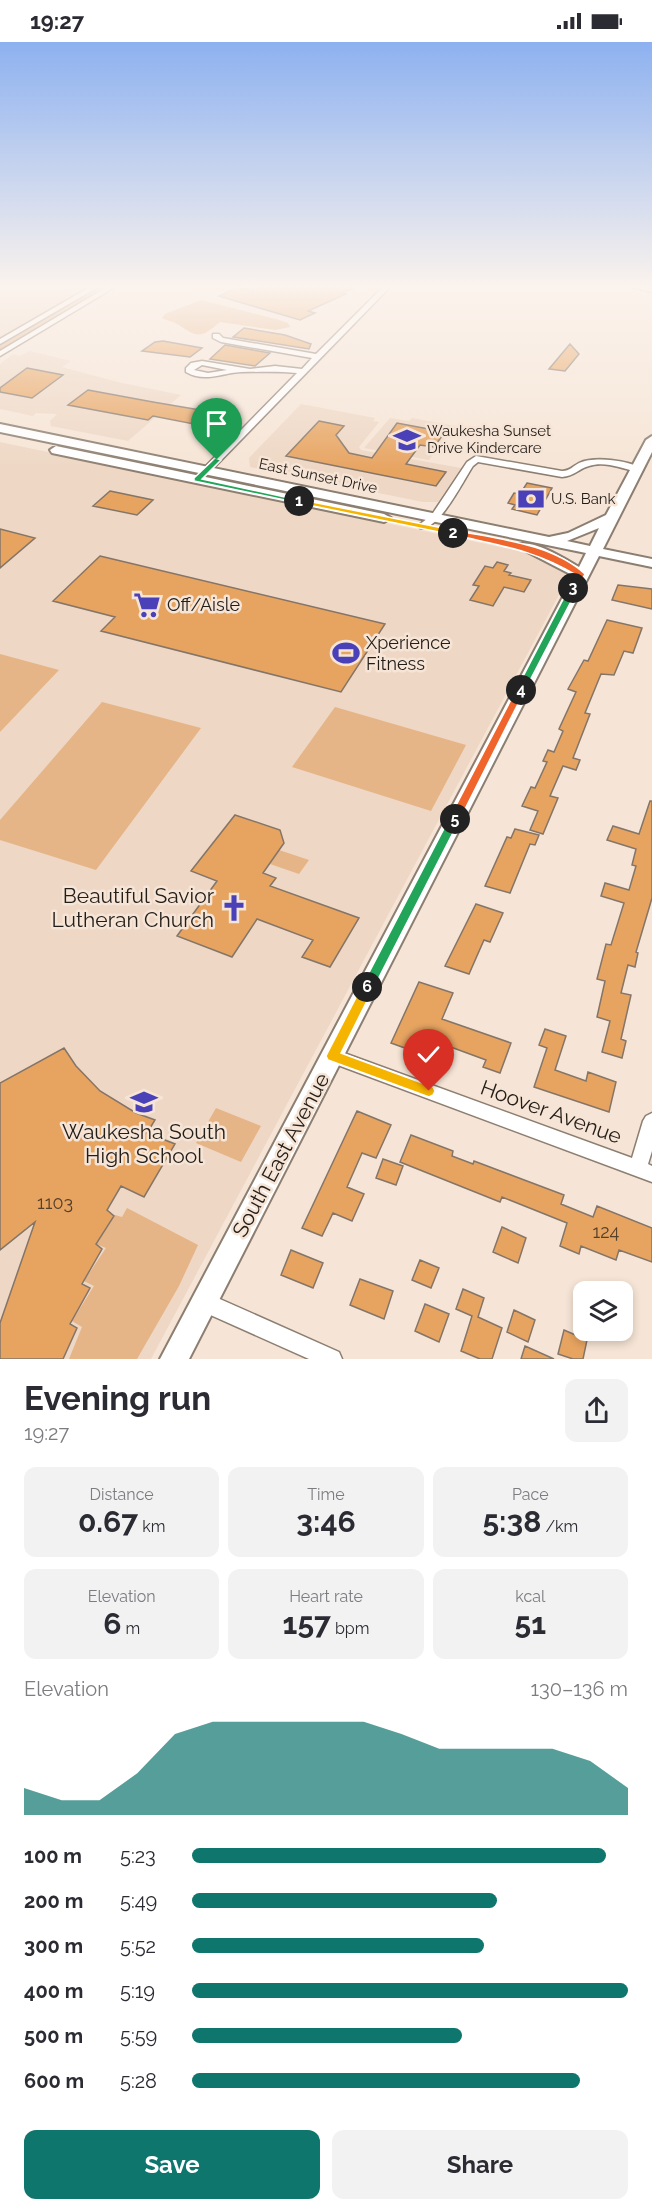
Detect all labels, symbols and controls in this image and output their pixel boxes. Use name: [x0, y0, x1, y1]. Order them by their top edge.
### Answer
text: 19:27: [30, 8, 84, 34]
pin: [191, 398, 242, 460]
icon: arrive: [200, 407, 233, 440]
place label: Waukesha Sunset Drive Kindercare: [427, 422, 551, 457]
school or university icon: Waukesha Sunset Drive Kindercare: [392, 425, 422, 455]
street label: East Sunset Drive: [257, 455, 379, 497]
bank icon: U.S. Bank: [516, 484, 546, 514]
pin: 1: [284, 486, 314, 516]
place label: U.S. Bank: [551, 490, 616, 508]
text: 1: [295, 491, 303, 510]
pin: 2: [438, 518, 468, 548]
text: 2: [448, 523, 458, 542]
pin: 3: [558, 573, 588, 603]
text: 3: [569, 578, 577, 597]
supermarket icon: Off/Aisle: [132, 590, 162, 620]
place label: Off/Aisle: [167, 594, 241, 615]
place label: Xperience Fitness: [366, 632, 451, 674]
sports icon: Xperience Fitness: [331, 638, 361, 668]
pin: 4: [506, 675, 536, 705]
text: 4: [516, 680, 526, 699]
pin: 5: [440, 804, 470, 834]
text: 5: [451, 809, 459, 828]
place label: Beautiful Savior Lutheran Church: [51, 883, 215, 932]
church icon: Beautiful Savior Lutheran Church: [219, 893, 249, 923]
pin: 6: [352, 972, 382, 1002]
text: 6: [362, 977, 372, 996]
pin: [403, 1029, 454, 1091]
icon: check: [412, 1038, 445, 1071]
street label: South East Avenue: [227, 1069, 334, 1241]
street label: Hoover Avenue: [477, 1074, 625, 1149]
school or university icon: Waukesha South High School: [129, 1087, 159, 1117]
place label: Waukesha South High School: [62, 1119, 226, 1168]
house number: 1103: [37, 1192, 73, 1213]
house number: 124: [593, 1221, 620, 1242]
map controls: [573, 1281, 633, 1341]
button: layers: [573, 1281, 633, 1341]
text: Evening run: [24, 1379, 211, 1418]
button: share: [565, 1379, 628, 1442]
text: 19:27: [24, 1421, 69, 1445]
text: Distance: [90, 1485, 154, 1504]
text: Time: [307, 1485, 345, 1504]
text: Pace: [512, 1485, 549, 1504]
text: 0.67: [78, 1504, 138, 1539]
text: 3:46: [296, 1504, 356, 1539]
text: 5:38: [482, 1504, 541, 1539]
text: km: [138, 1517, 165, 1536]
text: /km: [541, 1517, 578, 1536]
text: Elevation: [88, 1587, 156, 1606]
text: Heart rate: [289, 1587, 363, 1606]
text: kcal: [515, 1587, 545, 1606]
text: 6: [103, 1606, 121, 1641]
text: 157: [283, 1606, 331, 1641]
text: 51: [515, 1606, 546, 1641]
text: m: [121, 1619, 140, 1638]
text: bpm: [331, 1619, 369, 1638]
text: Elevation: [24, 1677, 109, 1701]
text: 130–136 m: [530, 1677, 628, 1701]
text: 100 m: [24, 1844, 82, 1868]
text: 5:23: [120, 1844, 156, 1868]
text: 200 m: [24, 1889, 83, 1913]
text: 5:49: [120, 1889, 157, 1913]
text: 300 m: [24, 1934, 83, 1958]
text: 5:52: [120, 1934, 156, 1958]
text: 400 m: [24, 1979, 83, 2003]
text: 5:19: [120, 1979, 155, 2003]
text: 500 m: [24, 2024, 83, 2048]
text: 5:59: [120, 2024, 157, 2048]
text: 600 m: [24, 2069, 84, 2093]
text: 5:28: [120, 2069, 157, 2093]
button: Save: [24, 2130, 320, 2199]
button: Share: [332, 2130, 628, 2199]

